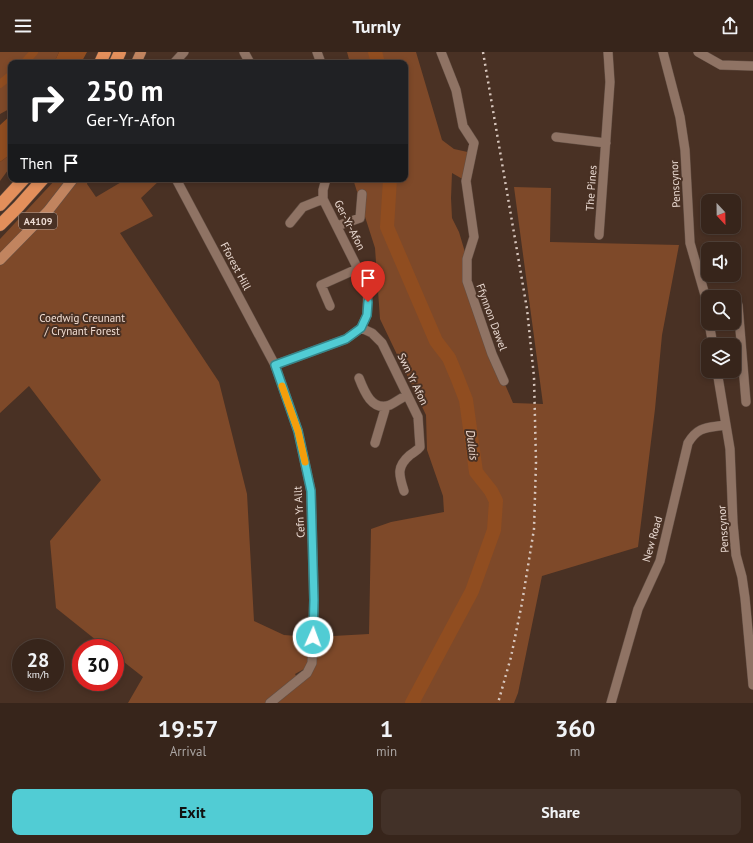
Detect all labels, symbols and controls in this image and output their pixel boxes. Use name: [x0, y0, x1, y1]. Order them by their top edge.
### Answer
icon: menu: [12, 15, 34, 37]
text: Turnly: [352, 15, 401, 38]
icon: share: [719, 15, 741, 37]
text: 250 m: [86, 72, 163, 109]
icon: right: [20, 76, 72, 128]
text: Ger-Yr-Afon: [86, 108, 175, 131]
icon: arrive: [60, 152, 82, 174]
text: Then: [20, 154, 52, 173]
street label: Penscynor: [667, 160, 683, 208]
street label: The Pines: [582, 164, 600, 211]
north arrow: [701, 194, 741, 234]
map controls: [701, 194, 741, 378]
street label: Ger-Yr-Afon: [331, 197, 369, 253]
road number: A4109: [19, 213, 57, 229]
street label: Fforest Hill: [218, 240, 255, 293]
button: sound: [701, 242, 741, 282]
pin: [351, 261, 385, 302]
icon: arrive: [357, 267, 379, 289]
street label: Ffynnon Dawel: [473, 281, 511, 353]
button: search: [701, 290, 741, 330]
park label: Coedwig Creunant / Crynant Forest: [39, 311, 125, 338]
button: layers: [701, 338, 741, 378]
street label: Swn Yr Afon: [394, 351, 432, 407]
water label: Dulais: [463, 429, 482, 461]
street label: Cefn Yr Allt: [290, 485, 308, 538]
street label: Penscynor: [714, 505, 732, 553]
street label: New Road: [639, 514, 665, 563]
position arrow: [292, 616, 334, 658]
speed limit sign: 30: [72, 639, 124, 691]
text: 28: [27, 647, 49, 673]
text: km/h: [27, 668, 49, 681]
text: 19:57: [158, 713, 218, 744]
text: 1: [380, 713, 393, 744]
text: 360: [555, 713, 595, 744]
text: Arrival: [170, 743, 206, 760]
text: min: [376, 743, 397, 760]
text: m: [570, 743, 580, 760]
button: Exit: [12, 789, 373, 835]
button: Share: [381, 789, 741, 835]

